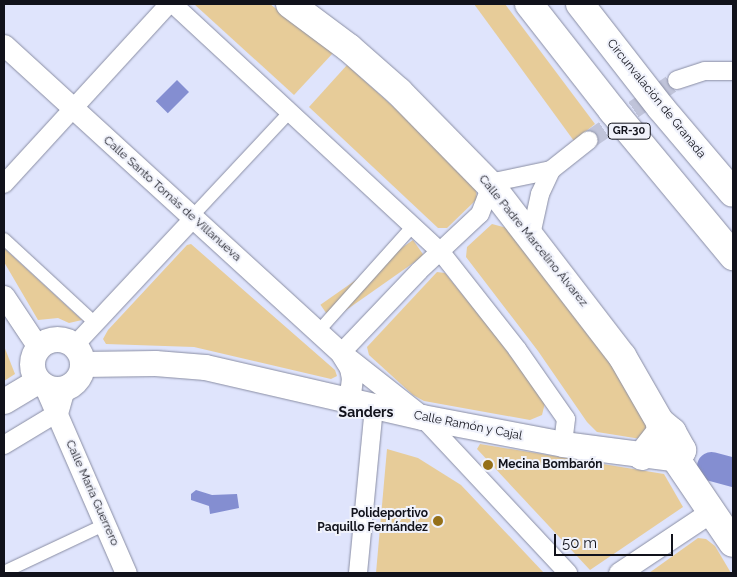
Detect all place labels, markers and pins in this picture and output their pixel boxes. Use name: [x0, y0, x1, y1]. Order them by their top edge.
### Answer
place label: Mecina Bombarón: [498, 458, 602, 472]
marker: Mecina Bombarón: [482, 459, 494, 471]
place label: Polideportivo Paquillo Fernández: [317, 507, 428, 535]
marker: Polideportivo Paquillo Fernández: [432, 515, 444, 527]

